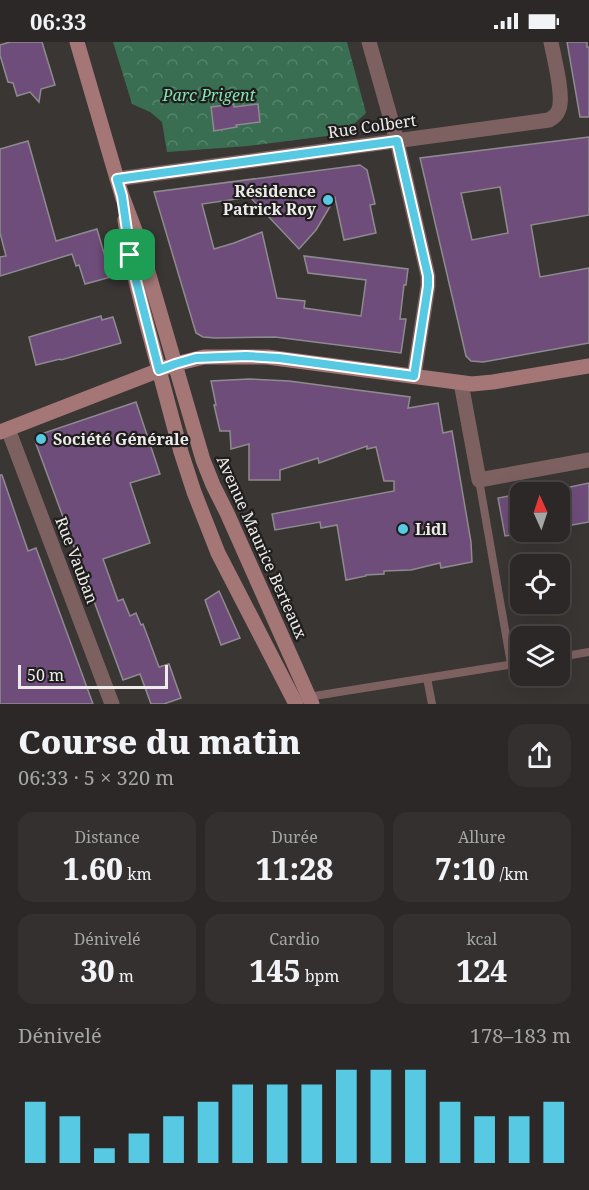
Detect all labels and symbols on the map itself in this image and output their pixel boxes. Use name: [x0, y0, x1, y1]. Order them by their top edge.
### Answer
park label: Parc Prigent: [162, 84, 256, 106]
street label: Rue Colbert: [326, 109, 418, 143]
place label: Résidence Patrick Roy: [223, 180, 317, 220]
marker: Résidence Patrick Roy: [321, 193, 335, 207]
pin: [104, 229, 155, 280]
place label: Société Générale: [53, 428, 189, 450]
marker: Société Générale: [34, 432, 48, 446]
street label: Avenue Maurice Berteaux: [212, 452, 313, 643]
north arrow: [510, 482, 570, 542]
street label: Rue Vauban: [50, 513, 104, 607]
place label: Lidl: [415, 518, 447, 540]
marker: Lidl: [396, 522, 410, 536]
scale bar: [18, 662, 168, 690]

